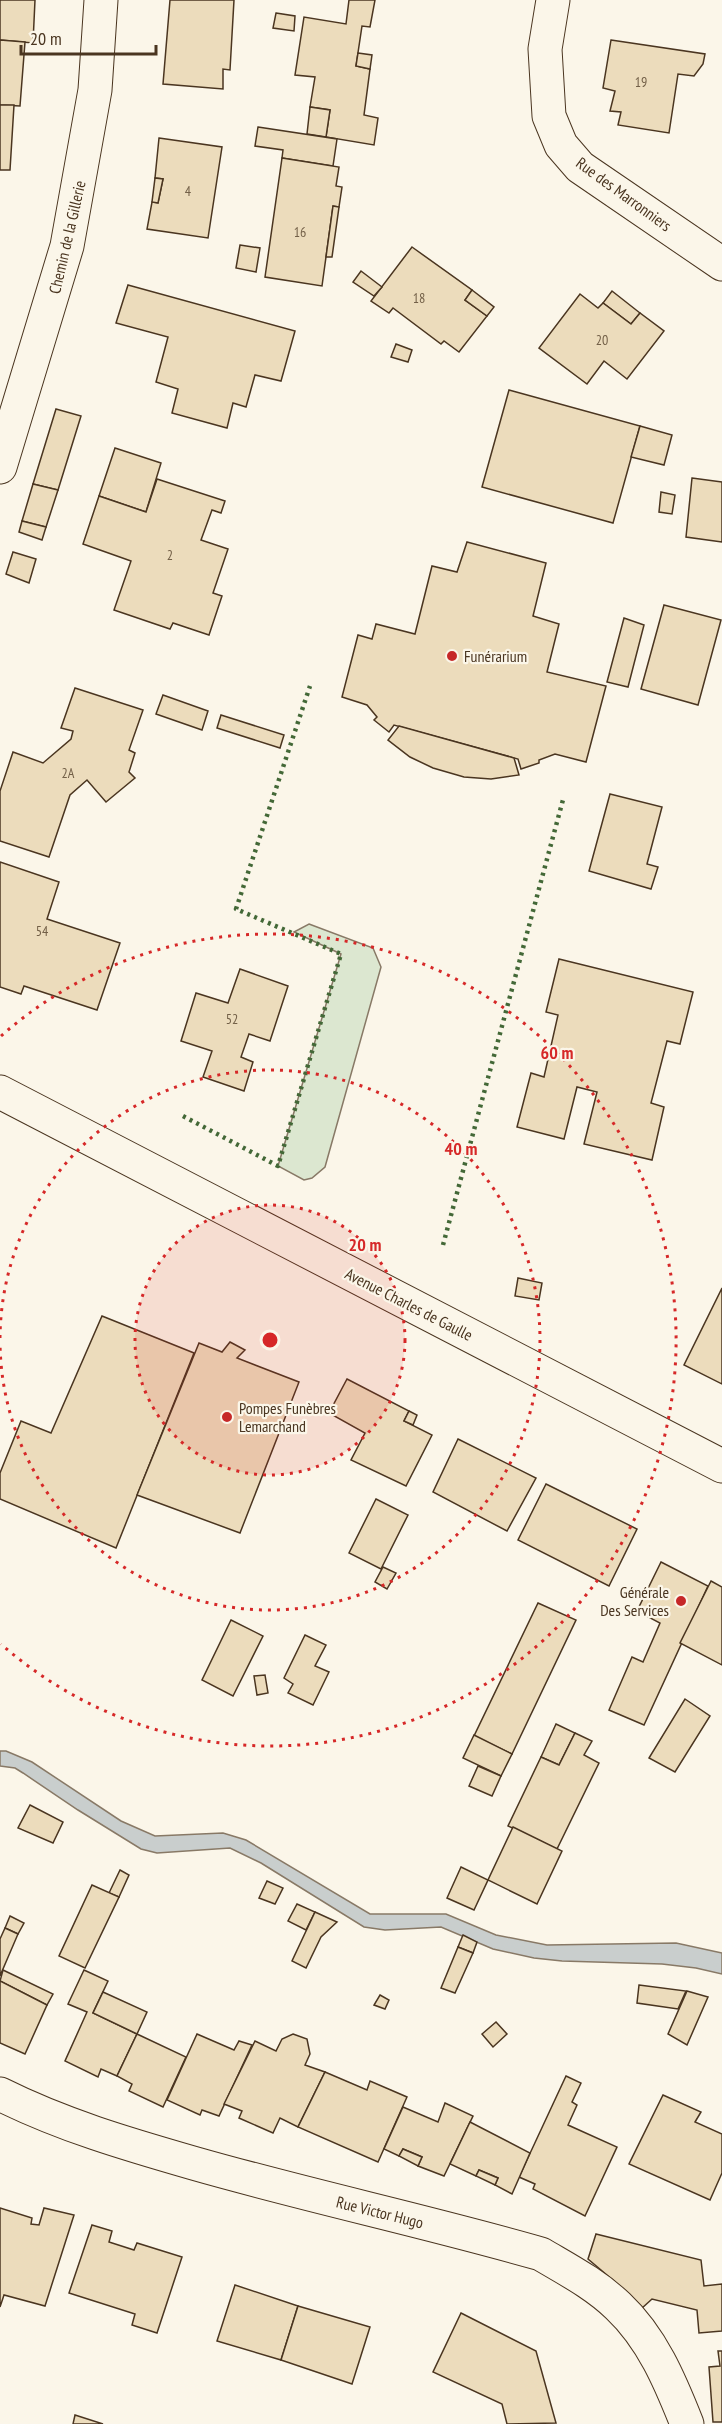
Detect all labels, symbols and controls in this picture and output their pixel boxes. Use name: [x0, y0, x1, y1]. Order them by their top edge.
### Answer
scale bar: [21, 18, 156, 56]
text: 20 m: [30, 27, 62, 50]
house number: 19: [635, 73, 647, 91]
street label: Rue des Marronniers: [572, 153, 676, 235]
street label: Chemin de la Gillerie: [44, 178, 90, 296]
house number: 4: [185, 182, 192, 200]
house number: 16: [294, 223, 306, 241]
house number: 18: [413, 289, 425, 307]
house number: 20: [596, 331, 608, 349]
house number: 2: [167, 546, 173, 564]
place label: Funérarium: [464, 646, 527, 666]
marker: Funérarium: [445, 649, 459, 663]
house number: 2A: [62, 764, 75, 782]
house number: 54: [36, 922, 49, 940]
house number: 52: [226, 1010, 238, 1028]
text: 60 m: [541, 1041, 573, 1064]
text: 40 m: [445, 1137, 477, 1160]
text: 20 m: [349, 1233, 381, 1256]
street label: Avenue Charles de Gaulle: [342, 1263, 476, 1345]
centre of rings: [260, 1330, 280, 1350]
place label: Pompes Funèbres Lemarchand: [239, 1398, 336, 1436]
marker: Pompes Funèbres Lemarchand: [220, 1410, 234, 1424]
place label: Générale Des Services: [600, 1582, 669, 1620]
marker: Générale Des Services: [674, 1594, 688, 1608]
street label: Rue Victor Hugo: [334, 2192, 426, 2233]

